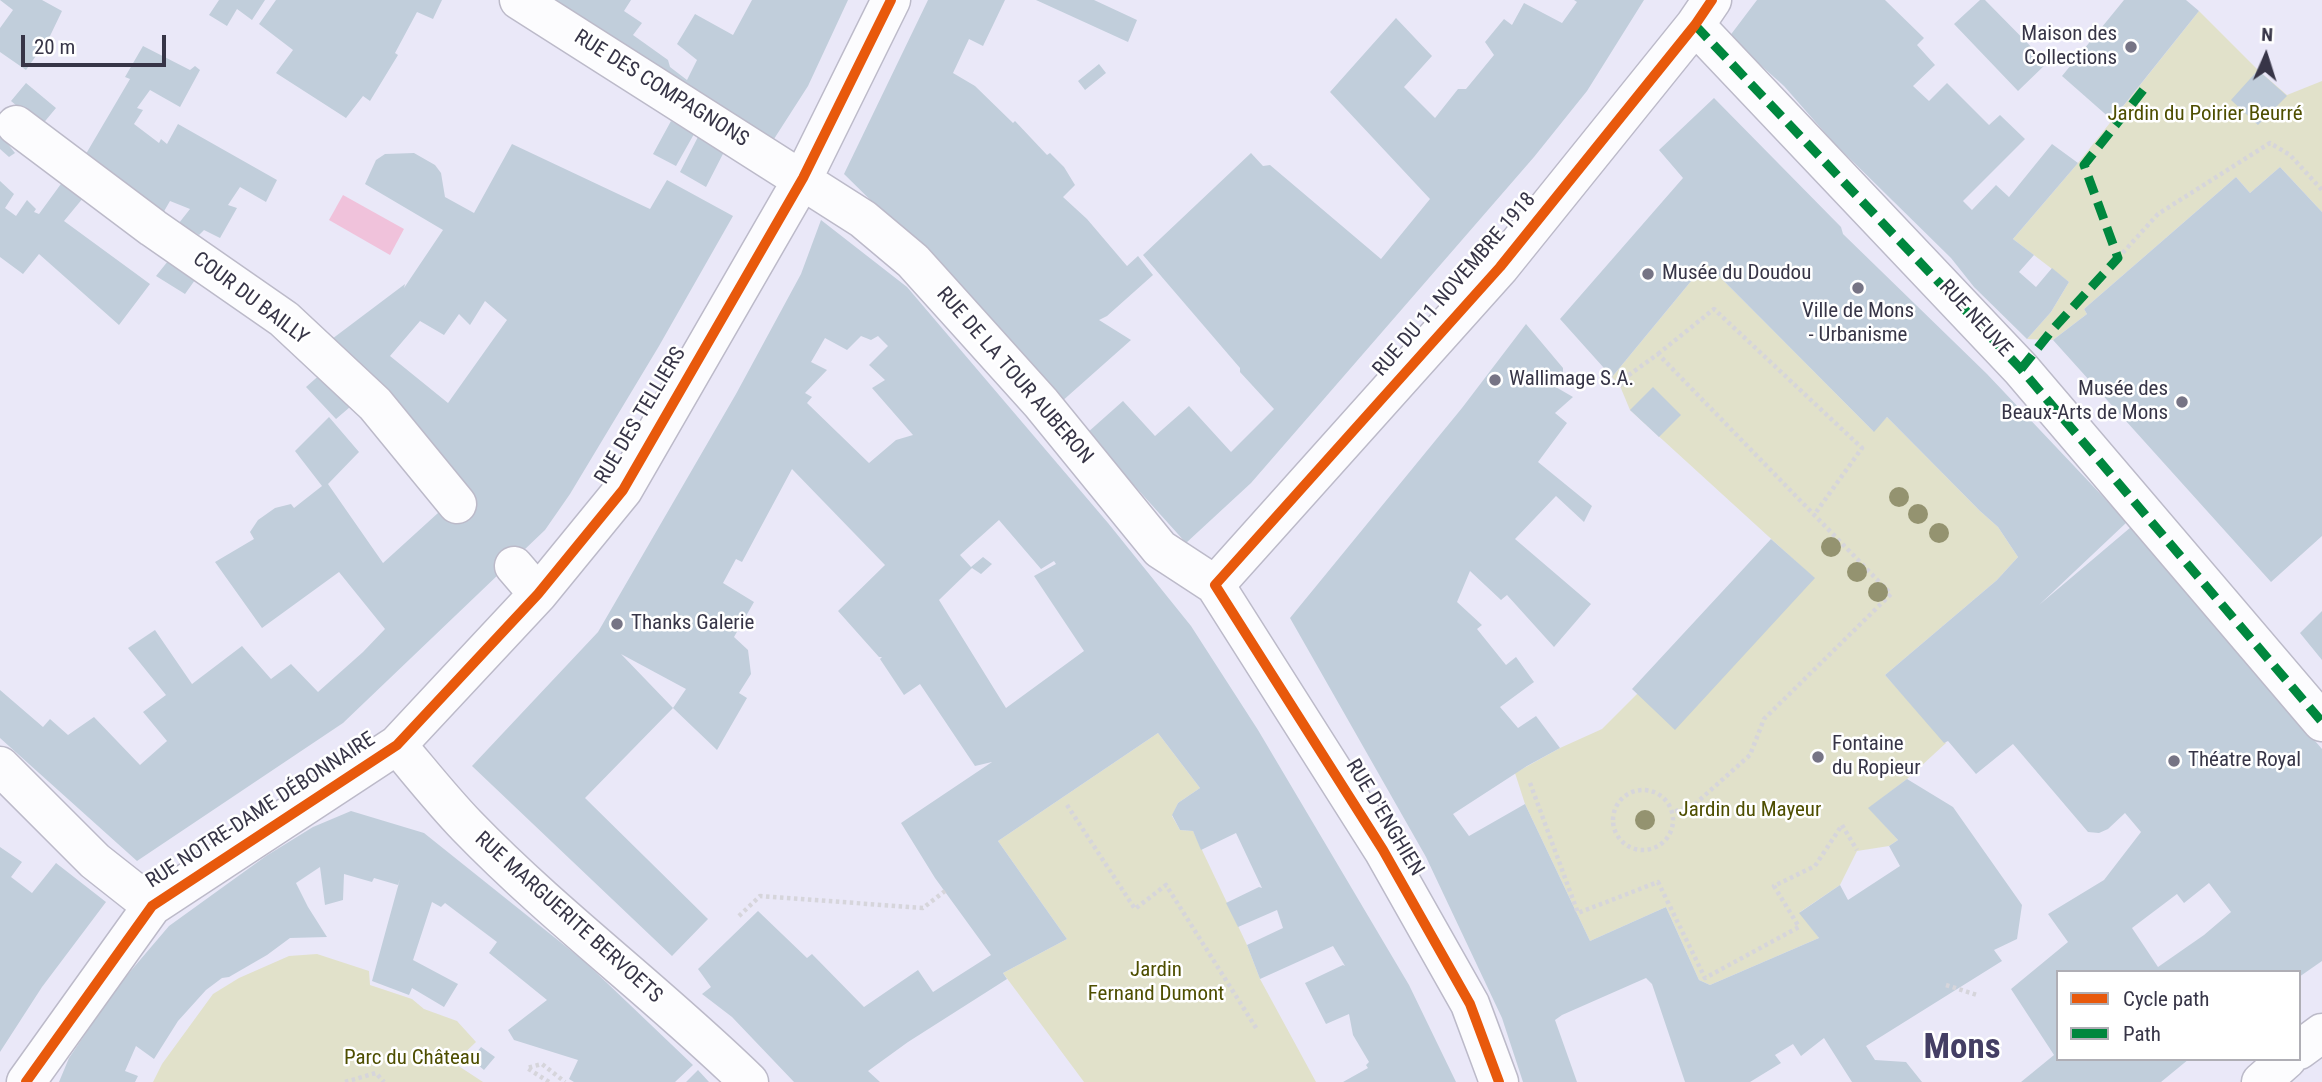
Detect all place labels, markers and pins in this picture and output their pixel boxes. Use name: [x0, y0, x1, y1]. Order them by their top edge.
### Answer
place label: Maison des Collections: [2021, 22, 2117, 72]
marker: Maison des Collections: [2123, 39, 2139, 55]
place label: Musée du Doudou: [1662, 261, 1811, 287]
marker: Musée du Doudou: [1640, 266, 1656, 282]
marker: Ville de Mons - Urbanisme: [1850, 280, 1866, 296]
place label: Ville de Mons - Urbanisme: [1802, 299, 1914, 349]
place label: Wallimage S.A.: [1509, 367, 1634, 393]
marker: Wallimage S.A.: [1487, 372, 1503, 388]
place label: Musée des Beaux-Arts de Mons: [2001, 377, 2168, 427]
marker: Musée des Beaux-Arts de Mons: [2174, 394, 2190, 410]
place label: Thanks Galerie: [631, 611, 754, 637]
marker: Thanks Galerie: [609, 616, 625, 632]
place label: Fontaine du Ropieur: [1832, 732, 1921, 782]
place label: Théatre Royal: [2188, 748, 2301, 774]
marker: Fontaine du Ropieur: [1810, 749, 1826, 765]
marker: Théatre Royal: [2166, 753, 2182, 769]

